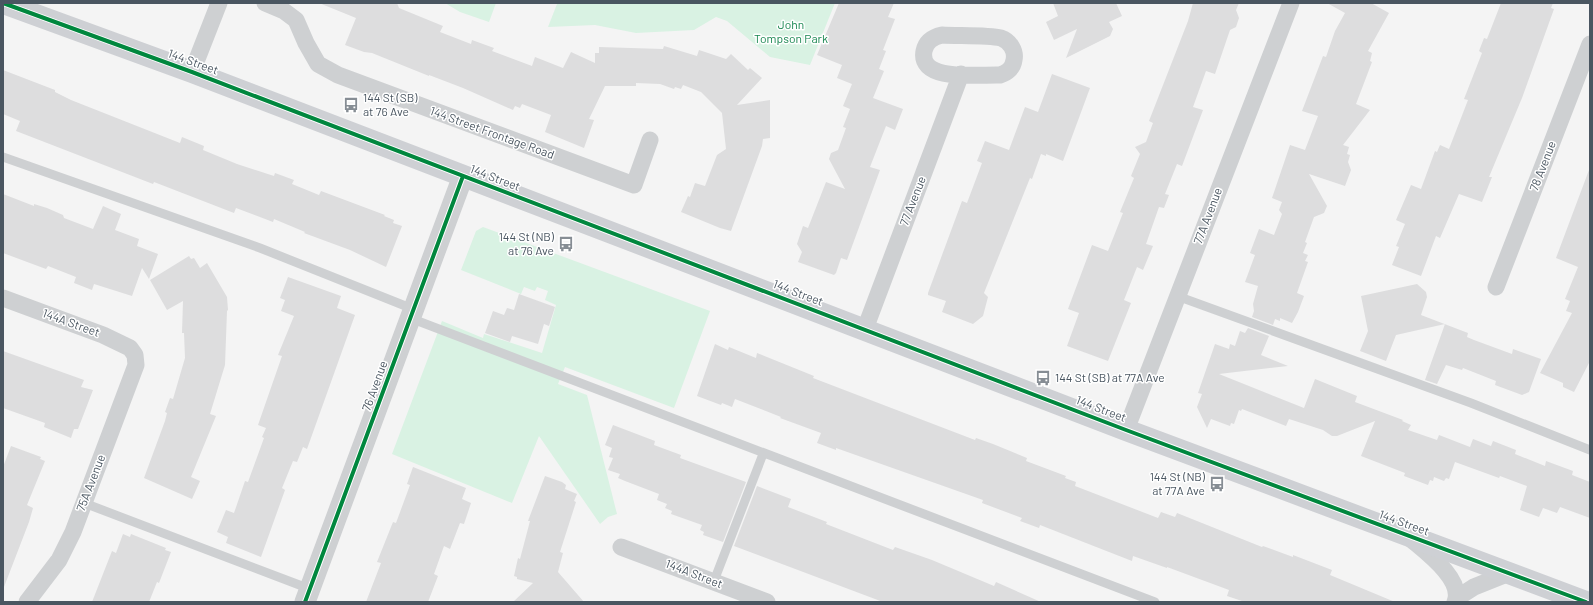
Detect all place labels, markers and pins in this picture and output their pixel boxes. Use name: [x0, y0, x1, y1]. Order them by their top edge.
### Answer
place label: 144 St (SB) at 76 Ave: [363, 90, 418, 118]
bus stop icon: 144 St (SB) at 76 Ave: [342, 96, 360, 114]
place label: 144 St (NB) at 76 Ave: [499, 229, 555, 257]
bus stop icon: 144 St (NB) at 76 Ave: [557, 235, 575, 253]
bus stop icon: 144 St (SB) at 77A Ave: [1034, 369, 1052, 387]
place label: 144 St (SB) at 77A Ave: [1055, 370, 1165, 384]
place label: 144 St (NB) at 77A Ave: [1150, 469, 1206, 497]
bus stop icon: 144 St (NB) at 77A Ave: [1208, 475, 1226, 493]

